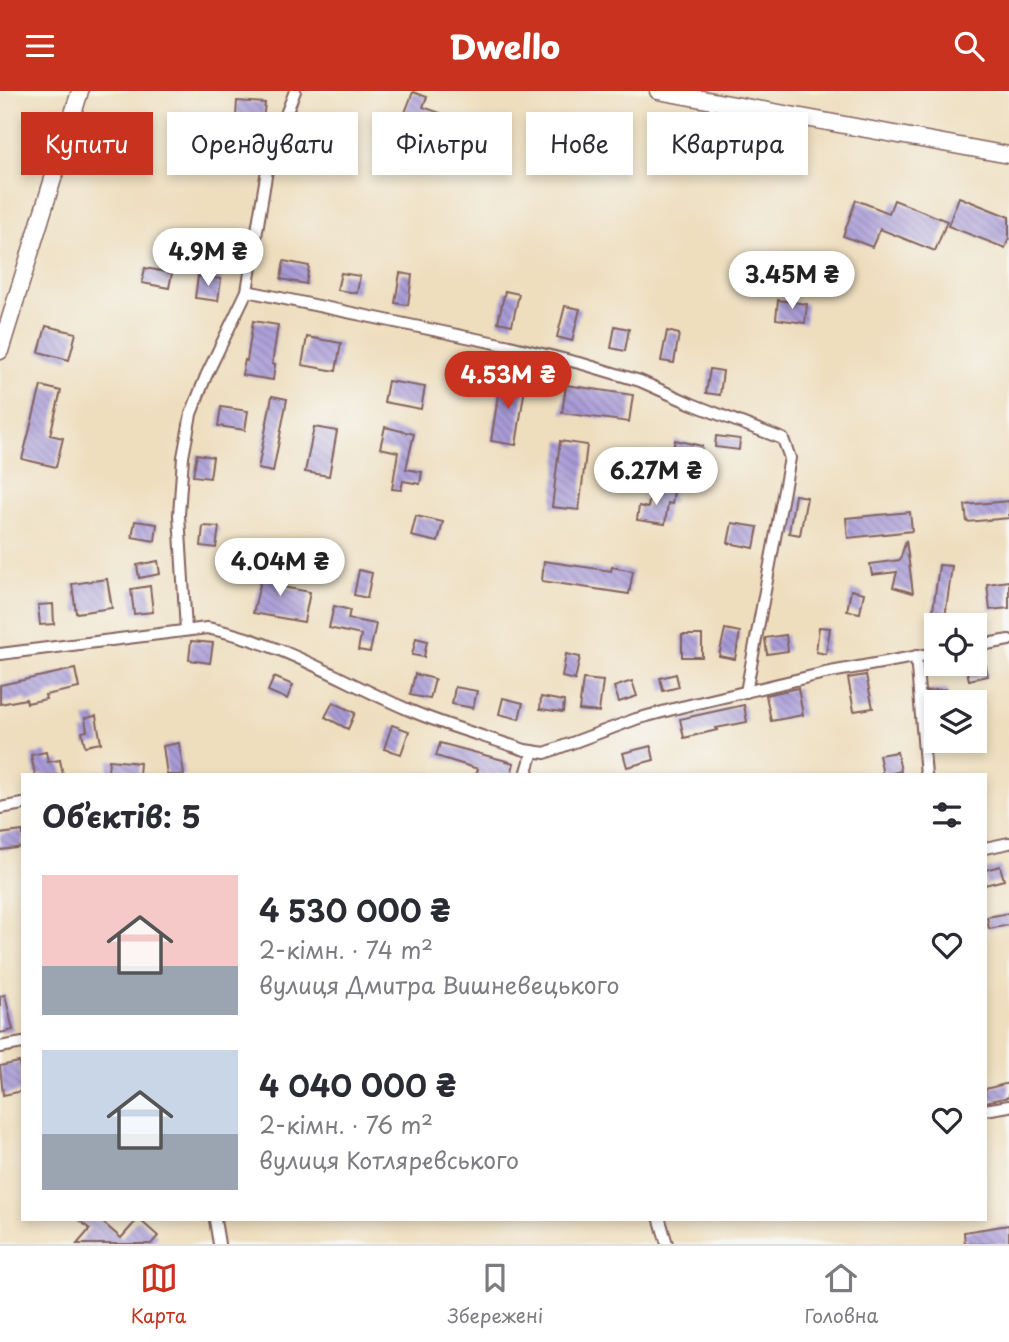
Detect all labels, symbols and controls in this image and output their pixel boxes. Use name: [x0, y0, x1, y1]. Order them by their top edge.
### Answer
text: Dwello: [449, 22, 560, 70]
icon: menu: [21, 27, 59, 65]
icon: search: [950, 27, 988, 65]
chip: Купити: [21, 112, 153, 175]
chip: Орендувати: [167, 112, 358, 175]
chip: Фільтри: [372, 112, 512, 175]
chip: Нове: [526, 112, 633, 175]
chip: Квартира: [647, 112, 808, 175]
pin: 4.9M ₴: [151, 229, 265, 288]
text: 4.9M ₴: [169, 233, 247, 268]
pin: 3.45M ₴: [727, 251, 857, 311]
text: 3.45M ₴: [745, 256, 839, 291]
pin: 4.53M ₴: [443, 351, 573, 411]
text: 4.53M ₴: [461, 356, 555, 391]
pin: 6.27M ₴: [591, 447, 721, 507]
text: 6.27M ₴: [610, 452, 702, 487]
pin: 4.04M ₴: [215, 539, 345, 598]
text: 4.04M ₴: [231, 543, 329, 578]
map controls: [924, 613, 987, 753]
button: locate: [924, 613, 987, 676]
button: layers: [924, 690, 987, 753]
text: Об’єктів: 5: [42, 793, 201, 838]
icon: filters: [928, 796, 966, 834]
text: 4 530 000 ₴: [259, 887, 451, 932]
icon: home: [98, 903, 182, 987]
icon: heart: [928, 926, 966, 964]
text: 2-кімн. · 74 m²: [259, 932, 433, 967]
text: вулиця Дмитра Вишневецького: [259, 967, 620, 1002]
text: 4 040 000 ₴: [259, 1062, 456, 1107]
icon: home: [98, 1078, 182, 1162]
icon: heart: [928, 1101, 966, 1139]
text: 2-кімн. · 76 m²: [259, 1107, 433, 1142]
text: вулиця Котляревського: [259, 1142, 519, 1177]
tab: Карта: [131, 1259, 186, 1329]
tab: Збережені: [448, 1259, 543, 1329]
tab: Головна: [805, 1259, 878, 1329]

